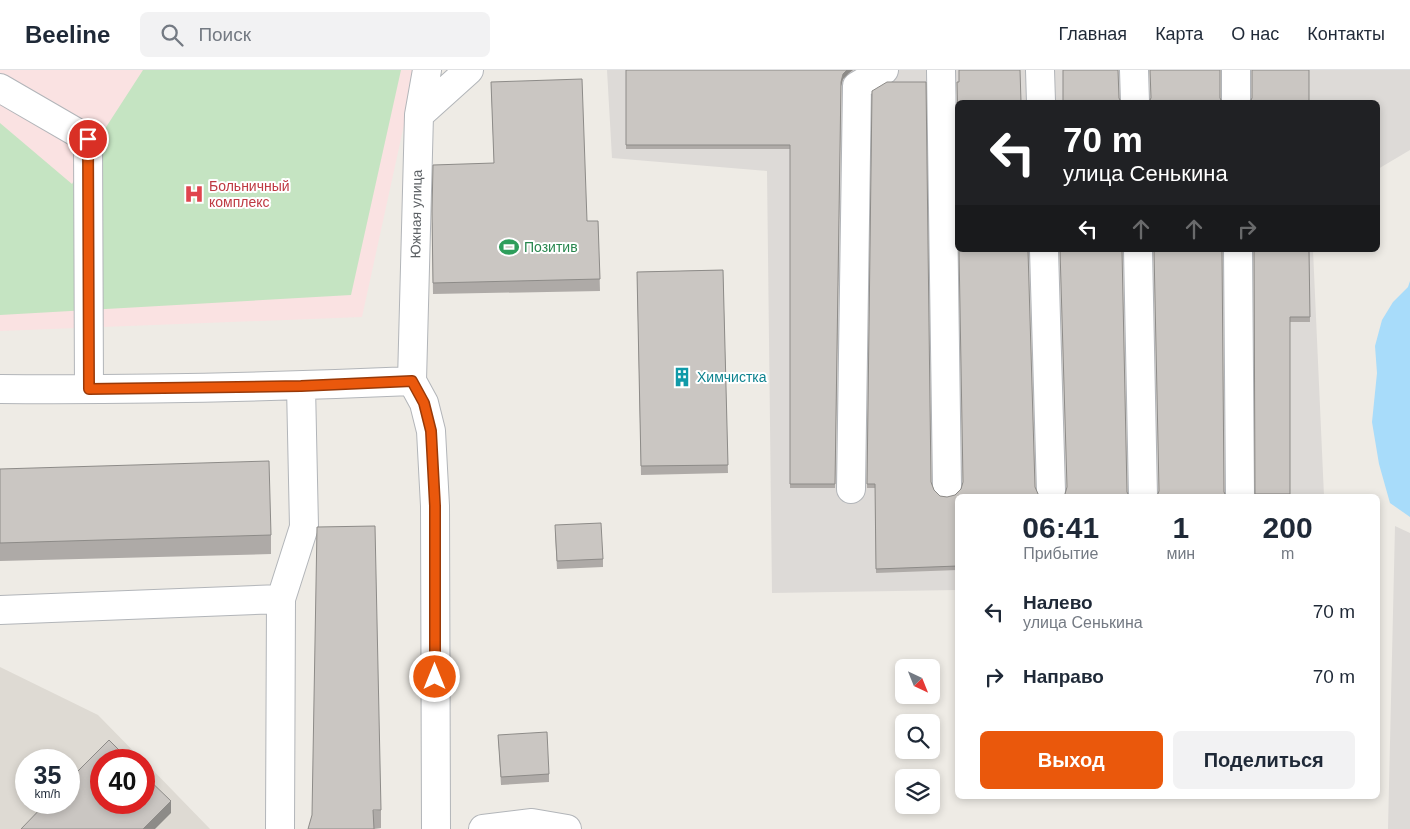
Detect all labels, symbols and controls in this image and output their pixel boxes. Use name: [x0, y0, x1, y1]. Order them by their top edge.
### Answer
search box: [140, 12, 490, 57]
text: Beeline: [25, 21, 110, 48]
icon: search: [158, 21, 186, 49]
text: Поиск: [198, 24, 251, 45]
text: Главная: [1059, 24, 1127, 44]
text: Карта: [1155, 24, 1203, 44]
text: О нас: [1231, 24, 1279, 44]
text: Контакты: [1307, 24, 1385, 44]
pin: [67, 118, 109, 160]
icon: left: [980, 120, 1045, 185]
text: 70 m: [1063, 120, 1143, 159]
icon: arrive: [74, 125, 102, 153]
text: улица Сенькина: [1063, 161, 1228, 186]
street label: Южная улица: [407, 169, 425, 259]
place label: Больничный комплекс: [209, 178, 290, 210]
hospital icon: Больничный комплекс: [183, 183, 205, 205]
icon: left: [1074, 215, 1102, 243]
icon: ahead: [1127, 215, 1155, 243]
icon: ahead: [1180, 215, 1208, 243]
icon: right: [1233, 215, 1261, 243]
sports icon: Позитив: [498, 236, 520, 258]
place label: Позитив: [524, 239, 578, 255]
building icon: Химчистка: [671, 366, 693, 388]
place label: Химчистка: [697, 369, 767, 385]
text: 06:41: [1022, 511, 1099, 544]
text: 1: [1172, 511, 1189, 544]
text: 200: [1263, 511, 1313, 544]
text: Прибытие: [1023, 545, 1098, 562]
text: мин: [1166, 545, 1195, 562]
text: m: [1281, 545, 1294, 562]
text: Налево: [1023, 592, 1093, 613]
icon: left: [980, 598, 1008, 626]
text: 70 m: [1313, 601, 1355, 622]
text: улица Сенькина: [1023, 614, 1143, 631]
position arrow: [408, 650, 460, 702]
north arrow: [895, 659, 940, 704]
map controls: [895, 659, 940, 814]
icon: right: [980, 663, 1008, 691]
text: Направо: [1023, 666, 1104, 687]
text: 70 m: [1313, 666, 1355, 687]
button: search: [895, 714, 940, 759]
button: Выход: [980, 731, 1163, 789]
button: Поделиться: [1173, 731, 1355, 789]
speed limit sign: 40: [90, 749, 155, 814]
text: 35: [34, 761, 61, 789]
button: layers: [895, 769, 940, 814]
text: km/h: [34, 787, 61, 801]

